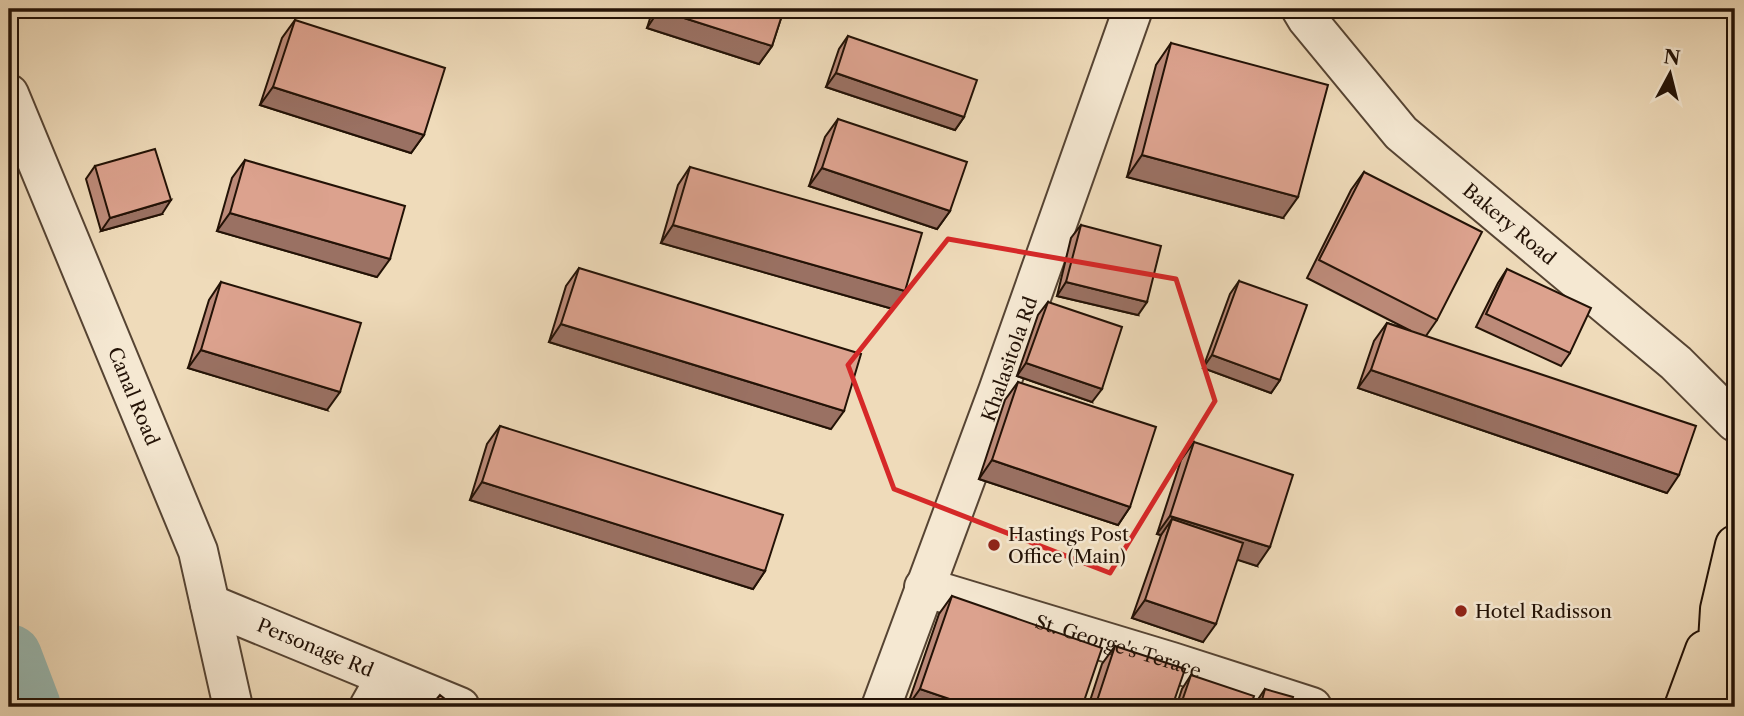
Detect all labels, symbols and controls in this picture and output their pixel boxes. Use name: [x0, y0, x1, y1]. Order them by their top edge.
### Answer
north arrow: [1636, 38, 1706, 108]
text: N: [1662, 45, 1682, 70]
street label: Bakery Road: [1458, 178, 1561, 270]
street label: Khalasitola Rd: [976, 293, 1042, 424]
street label: Canal Road: [103, 344, 165, 449]
place label: Hastings Post Office (Main): [1008, 523, 1129, 568]
marker: Hastings Post Office (Main): [986, 537, 1002, 553]
place label: Hotel Radisson: [1475, 600, 1612, 623]
marker: Hotel Radisson: [1453, 603, 1469, 619]
street label: St. George's Terace: [1032, 610, 1204, 682]
street label: Personage Rd: [254, 613, 377, 682]

